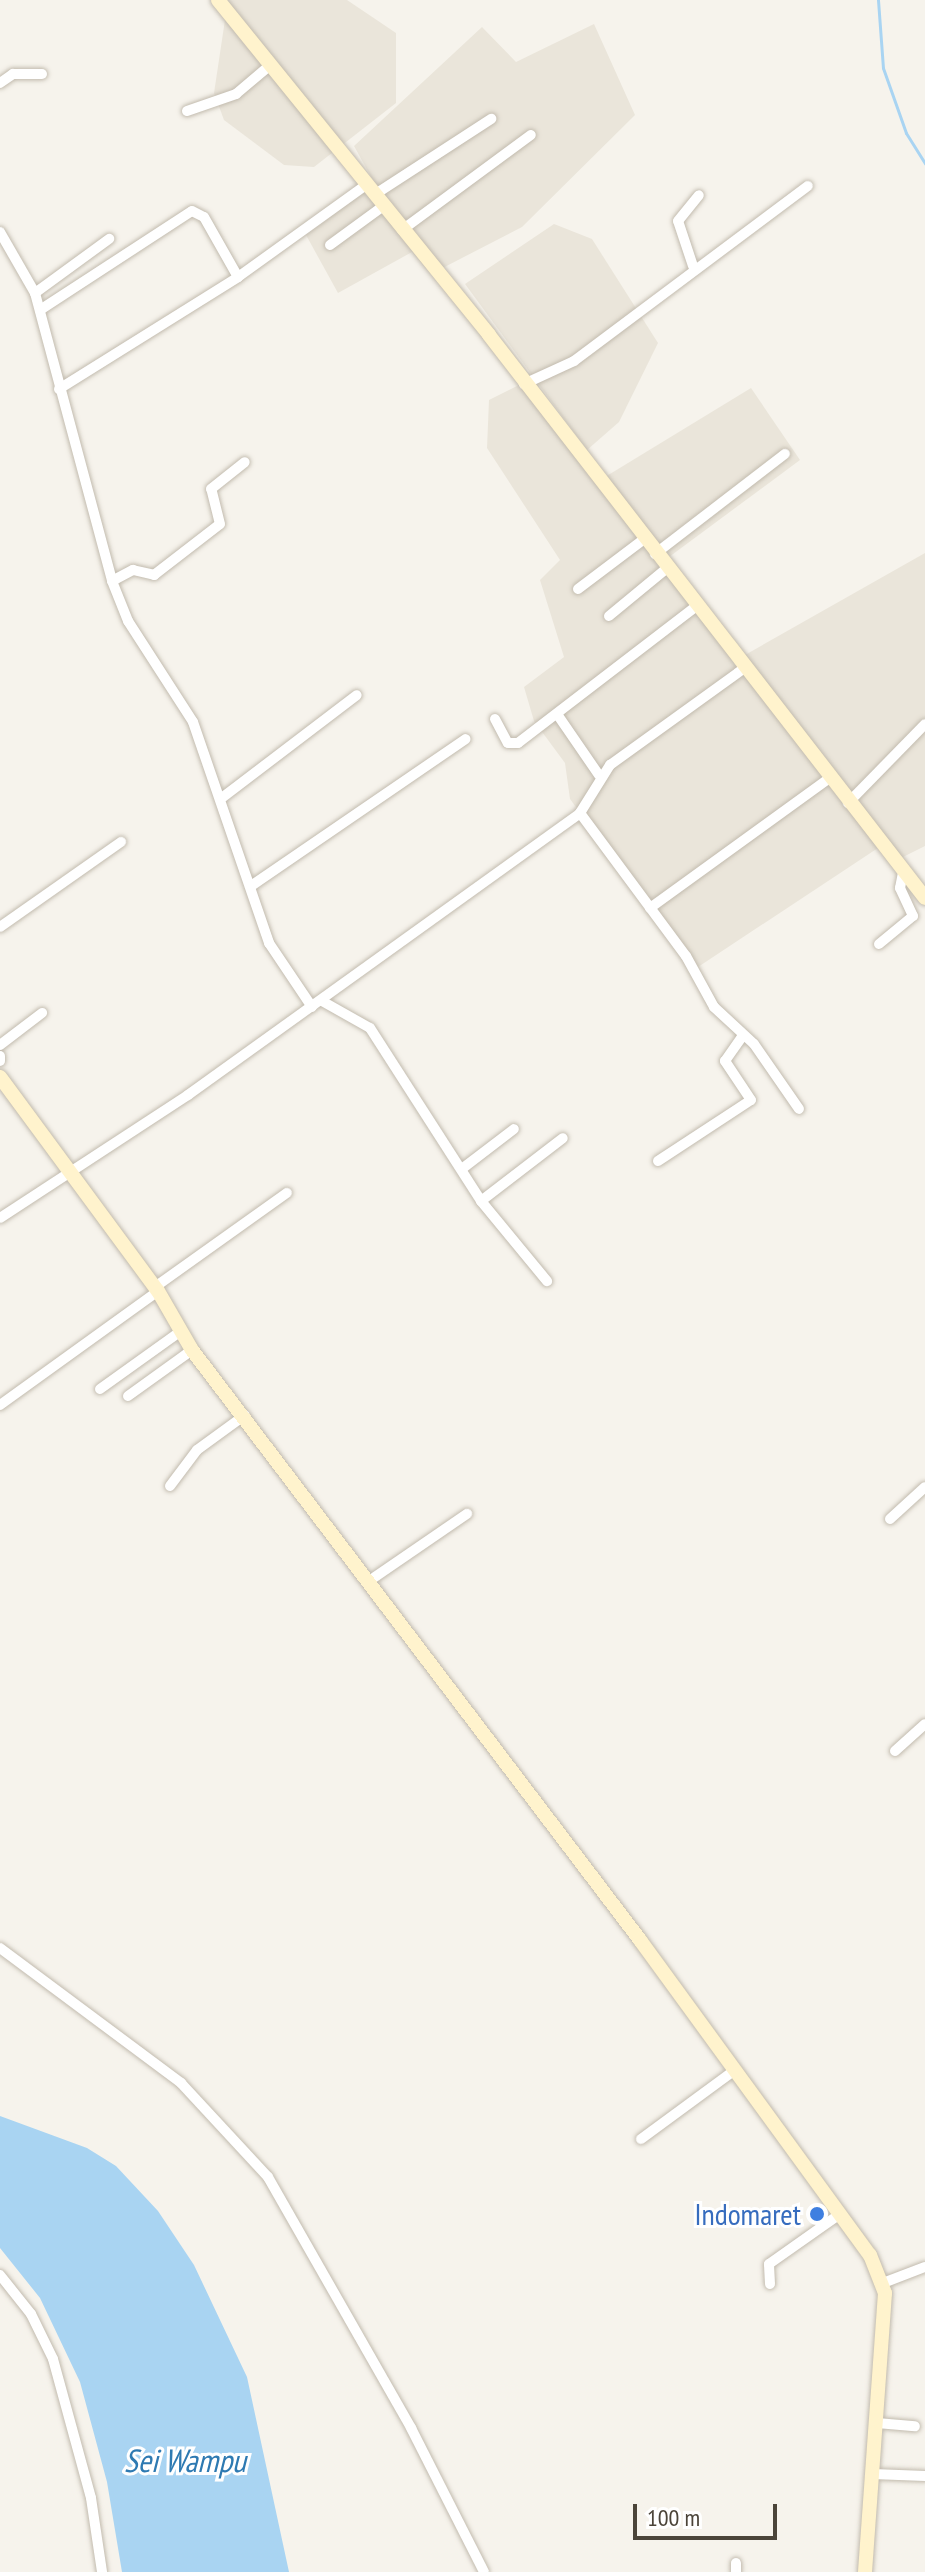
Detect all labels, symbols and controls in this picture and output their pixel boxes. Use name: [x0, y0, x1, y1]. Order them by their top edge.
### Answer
place label: Indomaret: [695, 2196, 801, 2232]
marker: Indomaret: [808, 2205, 826, 2223]
water label: Sei Wampu: [124, 2441, 246, 2479]
scale bar: [637, 2488, 781, 2538]
text: 100 m: [647, 2502, 700, 2533]

